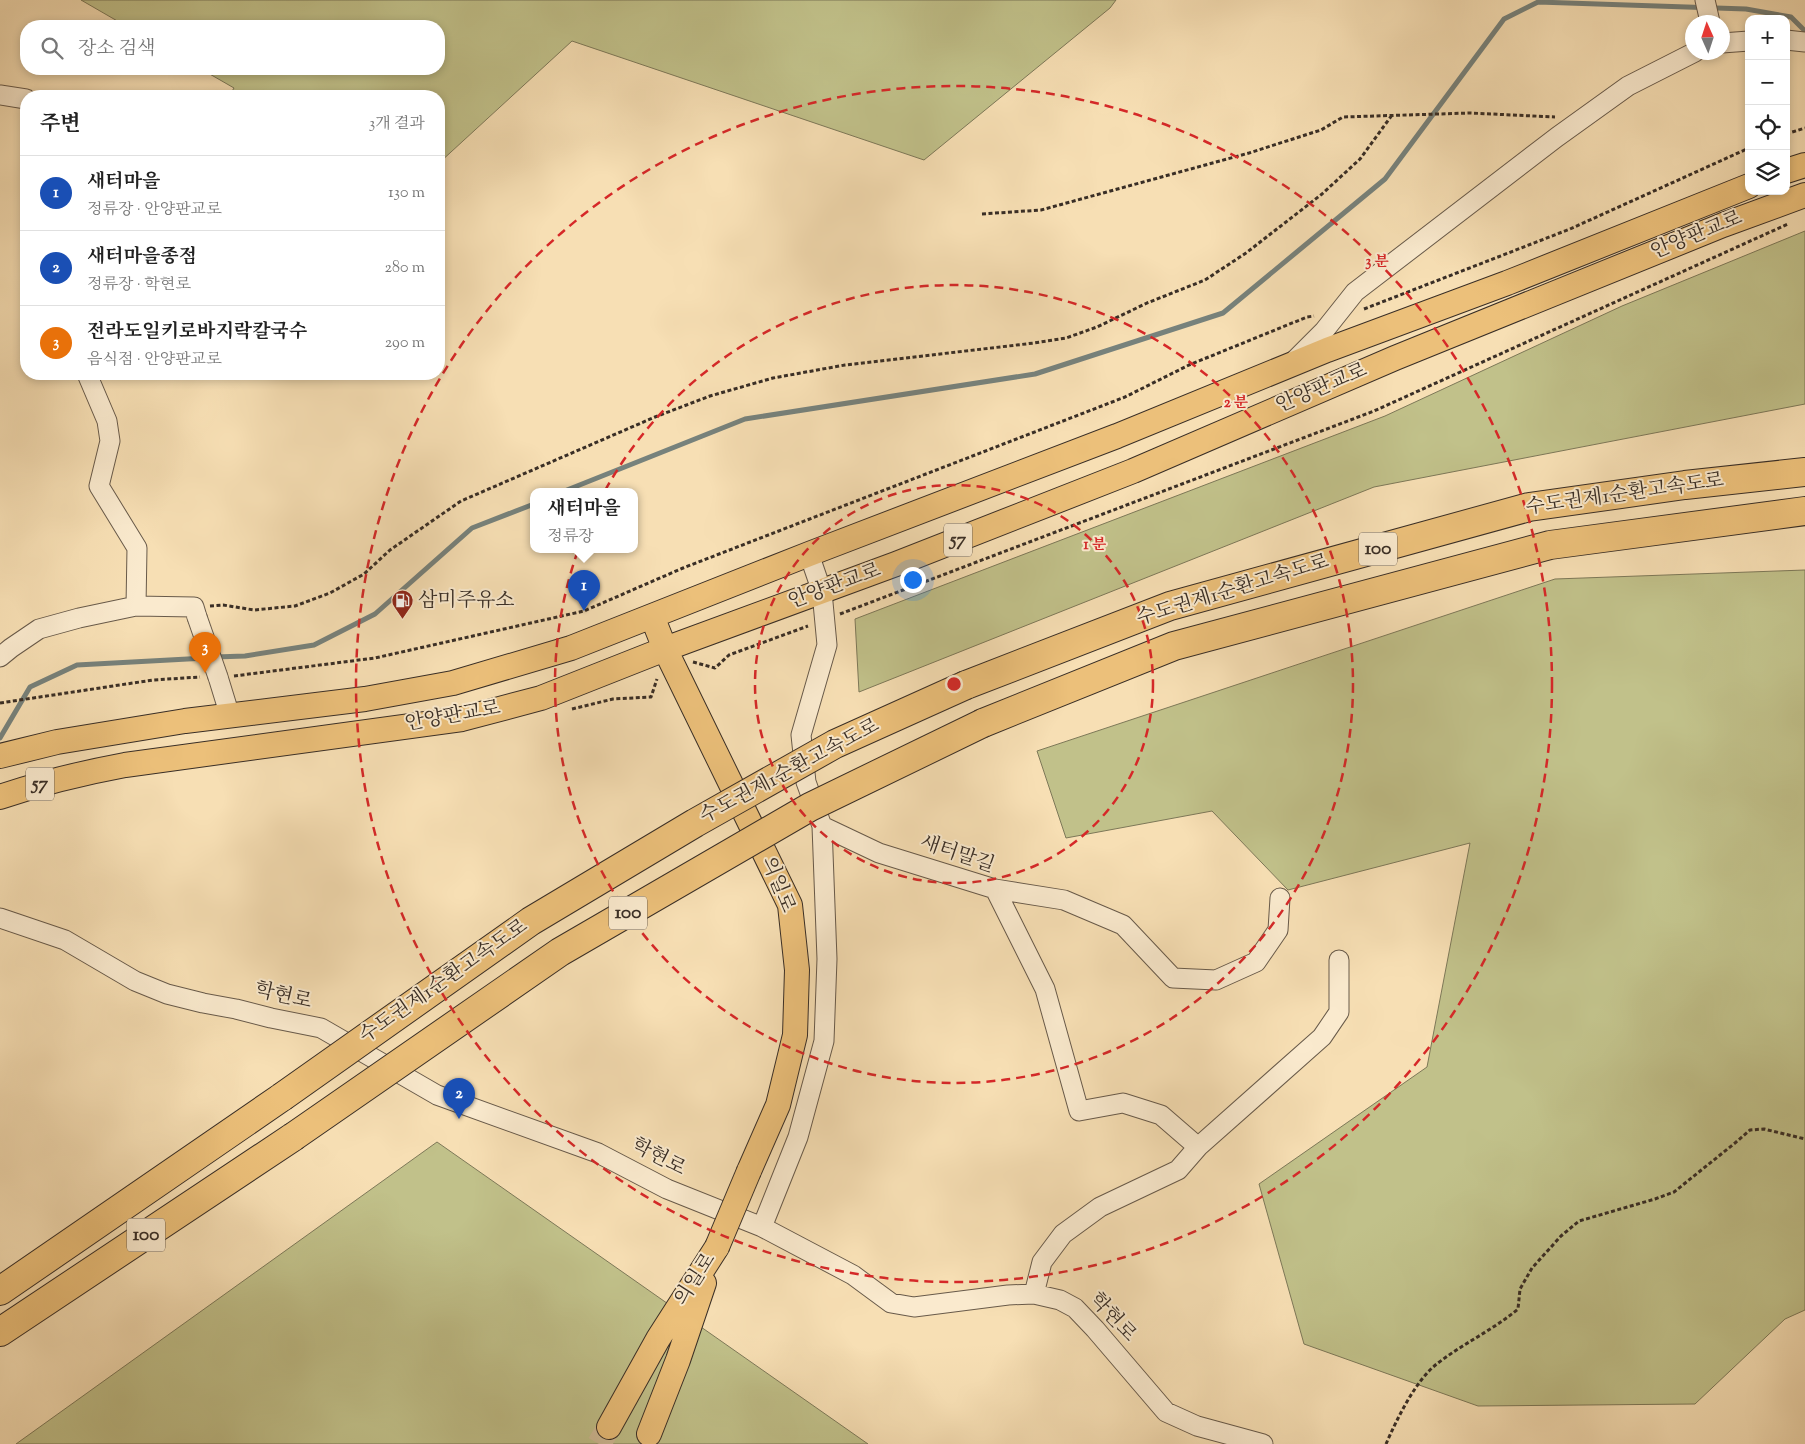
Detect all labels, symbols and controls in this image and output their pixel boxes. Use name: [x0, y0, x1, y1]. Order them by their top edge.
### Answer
north arrow: [1685, 15, 1730, 60]
map controls: [1745, 15, 1790, 195]
button: +: [1745, 15, 1790, 60]
search box: [20, 20, 445, 75]
icon: search: [38, 34, 66, 62]
text: 장소 검색: [78, 36, 155, 63]
button: −: [1745, 60, 1790, 105]
button: locate: [1745, 105, 1790, 150]
text: 주변: [40, 110, 81, 140]
text: 3개 결과: [369, 113, 425, 136]
button: layers: [1745, 150, 1790, 195]
text: 새터마을: [87, 169, 160, 196]
text: 1: [53, 182, 59, 205]
text: 130 m: [388, 182, 425, 205]
text: 정류장 · 안양판교로: [87, 199, 222, 222]
street label: 안양판교로: [1647, 204, 1747, 268]
text: 새터마을종점: [87, 244, 197, 271]
text: 3 분: [1365, 252, 1389, 273]
text: 2: [52, 257, 60, 280]
text: 280 m: [384, 257, 425, 280]
text: 정류장 · 학현로: [87, 274, 191, 297]
text: 전라도일키로바지락칼국수: [87, 319, 307, 346]
text: 3: [53, 332, 59, 355]
text: 290 m: [385, 332, 425, 355]
text: 음식점 · 안양판교로: [87, 349, 222, 372]
street label: 안양판교로: [1272, 357, 1372, 421]
text: 2 분: [1224, 393, 1248, 414]
street label: 수도권제1순환고속도로: [1524, 467, 1726, 523]
popup: [530, 488, 638, 553]
text: 새터마을: [547, 496, 621, 523]
road number: 57: [944, 524, 972, 556]
text: 정류장: [547, 526, 594, 549]
road number: 100: [1359, 532, 1397, 566]
text: 1 분: [1084, 535, 1106, 556]
street label: 수도권제1순환고속도로: [1133, 548, 1333, 634]
street label: 안양판교로: [785, 557, 885, 617]
your location: [900, 567, 926, 593]
pin: 1: [568, 570, 600, 611]
place label: 삼미주유소: [418, 587, 515, 616]
fuel station icon: 삼미주유소: [390, 589, 414, 620]
pin: 3: [189, 632, 221, 673]
centre of rings: [945, 675, 963, 693]
street label: 안양판교로: [403, 694, 503, 740]
street label: 수도권제1순환고속도로: [695, 712, 885, 832]
road number: 57: [26, 768, 54, 801]
street label: 새터말길: [916, 829, 998, 881]
street label: 의일로: [753, 853, 801, 917]
road number: 100: [609, 896, 647, 930]
street label: 수도권제1순환고속도로: [354, 913, 534, 1051]
street label: 학현로: [251, 976, 315, 1018]
pin: 2: [443, 1078, 475, 1119]
street label: 학현로: [626, 1132, 690, 1184]
road number: 100: [127, 1218, 165, 1252]
street label: 의일로: [668, 1248, 724, 1312]
street label: 학현로: [1082, 1287, 1142, 1349]

